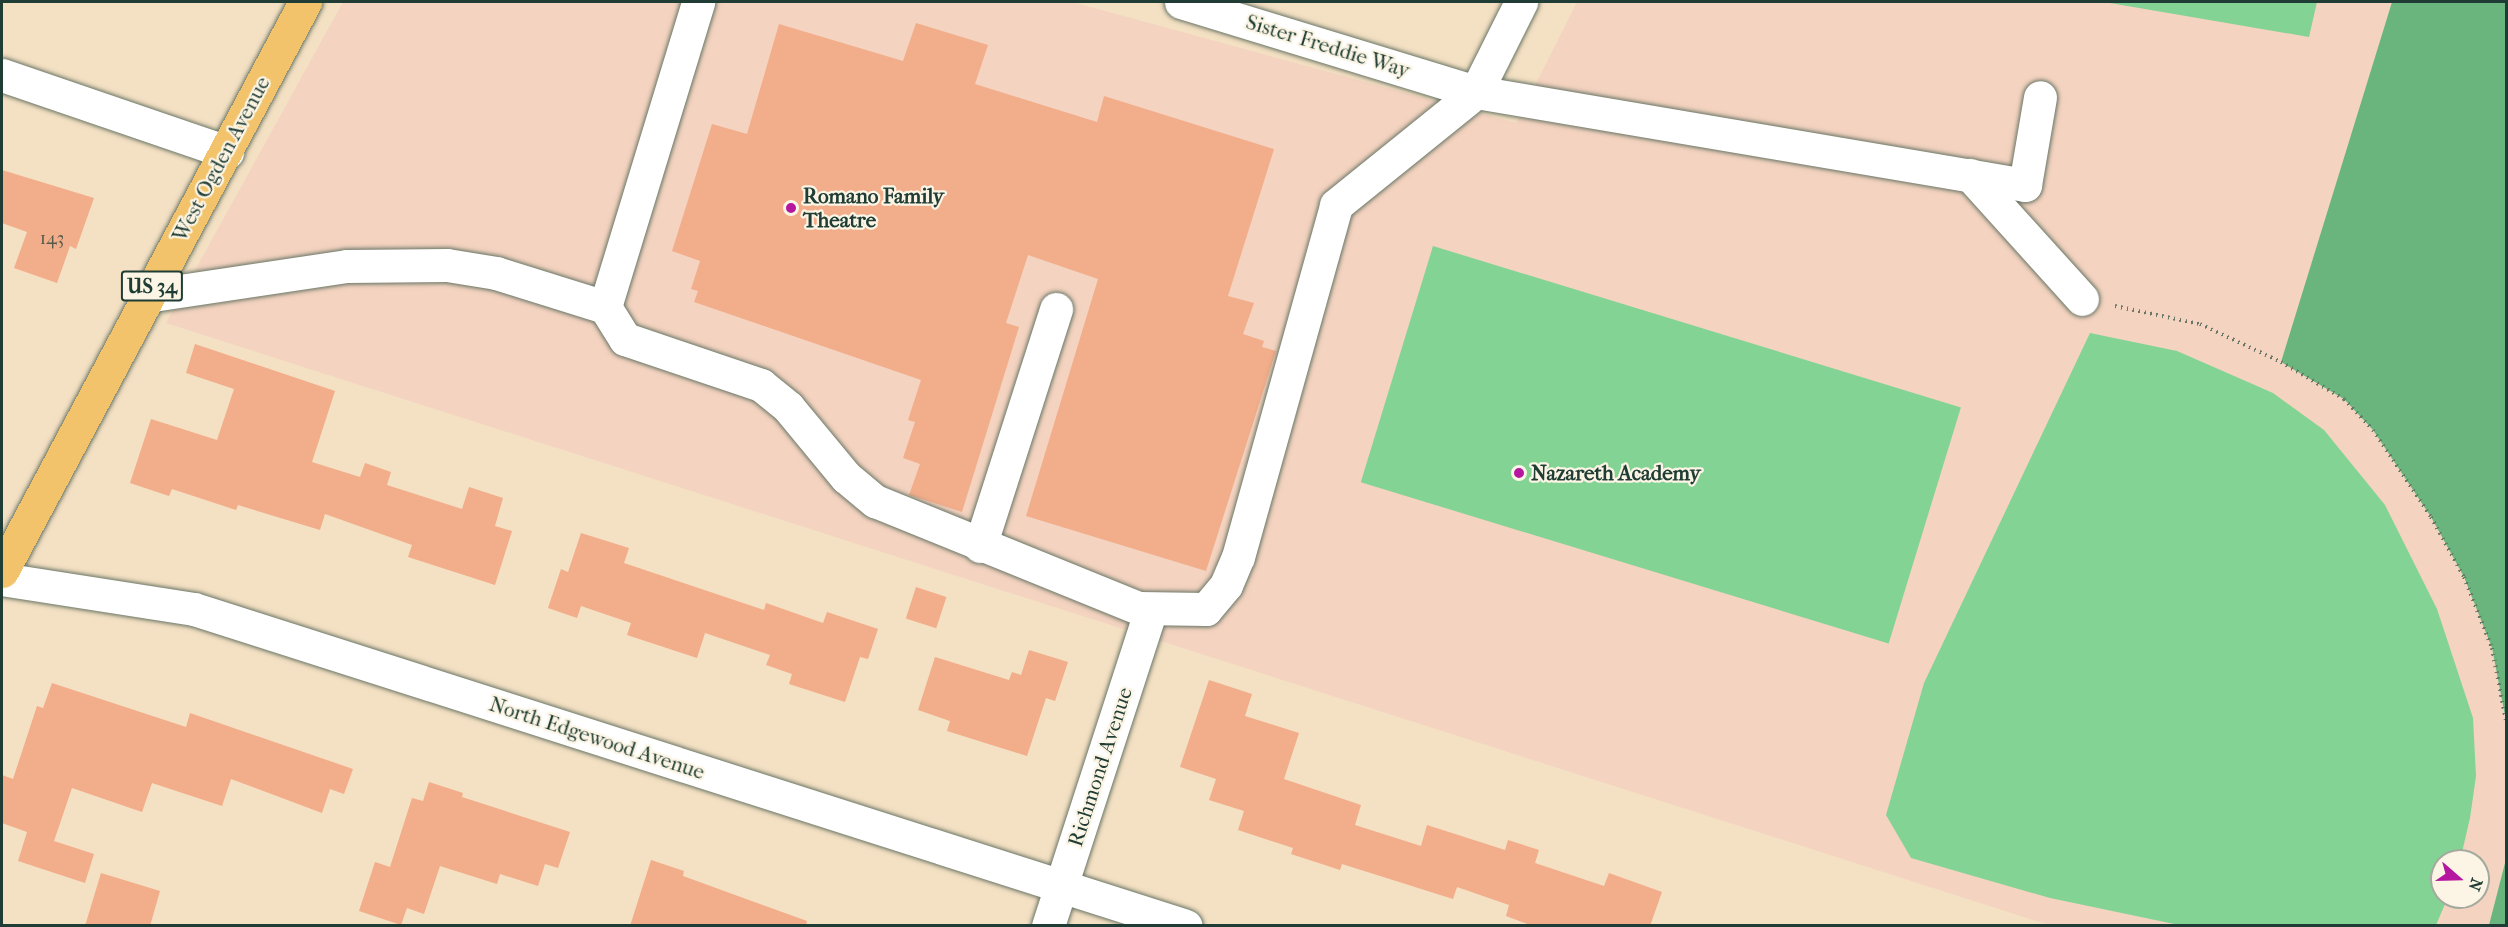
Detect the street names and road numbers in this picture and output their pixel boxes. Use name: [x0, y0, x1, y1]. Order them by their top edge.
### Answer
street label: Sister Freddie Way: [1243, 9, 1413, 83]
street label: West Ogden Avenue: [167, 72, 275, 246]
road number: US 34: [120, 269, 184, 303]
street label: Richmond Avenue: [1062, 684, 1138, 850]
street label: North Edgewood Avenue: [486, 691, 708, 785]

